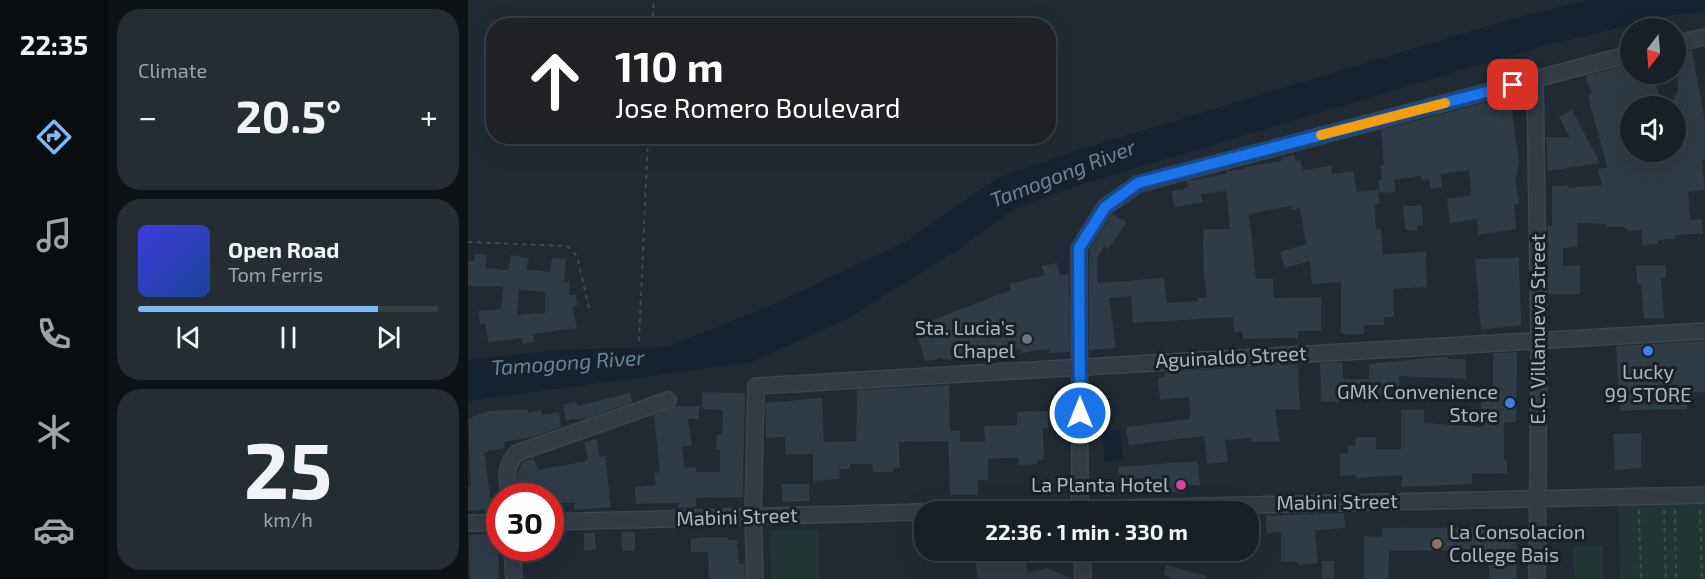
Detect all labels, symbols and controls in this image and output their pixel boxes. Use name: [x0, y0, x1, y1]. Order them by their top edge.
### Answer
north arrow: [1620, 18, 1686, 84]
map controls: [1620, 18, 1686, 162]
text: 22:35: [20, 28, 88, 60]
text: 110 m: [615, 40, 724, 90]
icon: ahead: [516, 42, 594, 120]
text: Climate: [138, 58, 207, 82]
pin: [1487, 59, 1538, 110]
icon: arrive: [1496, 68, 1529, 101]
text: 20.5°: [236, 88, 341, 142]
text: Jose Romero Boulevard: [615, 91, 901, 123]
text: −: [138, 96, 157, 136]
text: +: [420, 96, 438, 136]
button: sound: [1620, 96, 1686, 162]
icon: directions: [33, 116, 75, 158]
water label: Tamogong River: [986, 133, 1139, 212]
icon: music: [33, 214, 75, 256]
street label: E.C. Villanueva Street: [1525, 233, 1549, 424]
text: Open Road: [228, 236, 340, 262]
text: Tom Ferris: [228, 262, 323, 286]
icon: phone: [33, 313, 75, 355]
place label: Sta. Lucia's Chapel: [915, 315, 1015, 362]
icon: previous: [172, 321, 205, 354]
icon: pause: [272, 321, 305, 354]
icon: next: [372, 321, 405, 354]
marker: Sta. Lucia's Chapel: [1020, 332, 1034, 346]
street label: Aguinaldo Street: [1155, 340, 1308, 372]
water label: Tamogong River: [490, 344, 646, 379]
marker: Lucky 99 STORE: [1641, 344, 1655, 358]
place label: Lucky 99 STORE: [1605, 359, 1691, 406]
place label: GMK Convenience Store: [1337, 379, 1498, 426]
position arrow: [1048, 381, 1112, 445]
marker: GMK Convenience Store: [1503, 396, 1517, 410]
icon: climate: [33, 411, 75, 453]
text: 25: [244, 421, 332, 515]
place label: La Planta Hotel: [1031, 472, 1169, 496]
marker: La Planta Hotel: [1174, 478, 1188, 492]
speed limit sign: 30: [486, 483, 564, 561]
street label: Mabini Street: [1276, 488, 1398, 514]
street label: Mabini Street: [676, 502, 798, 530]
text: km/h: [263, 507, 313, 531]
icon: car: [33, 509, 75, 551]
text: 22:36 · 1 min · 330 m: [985, 518, 1188, 544]
place label: La Consolacion College Bais: [1449, 519, 1585, 566]
marker: La Consolacion College Bais: [1430, 537, 1444, 551]

